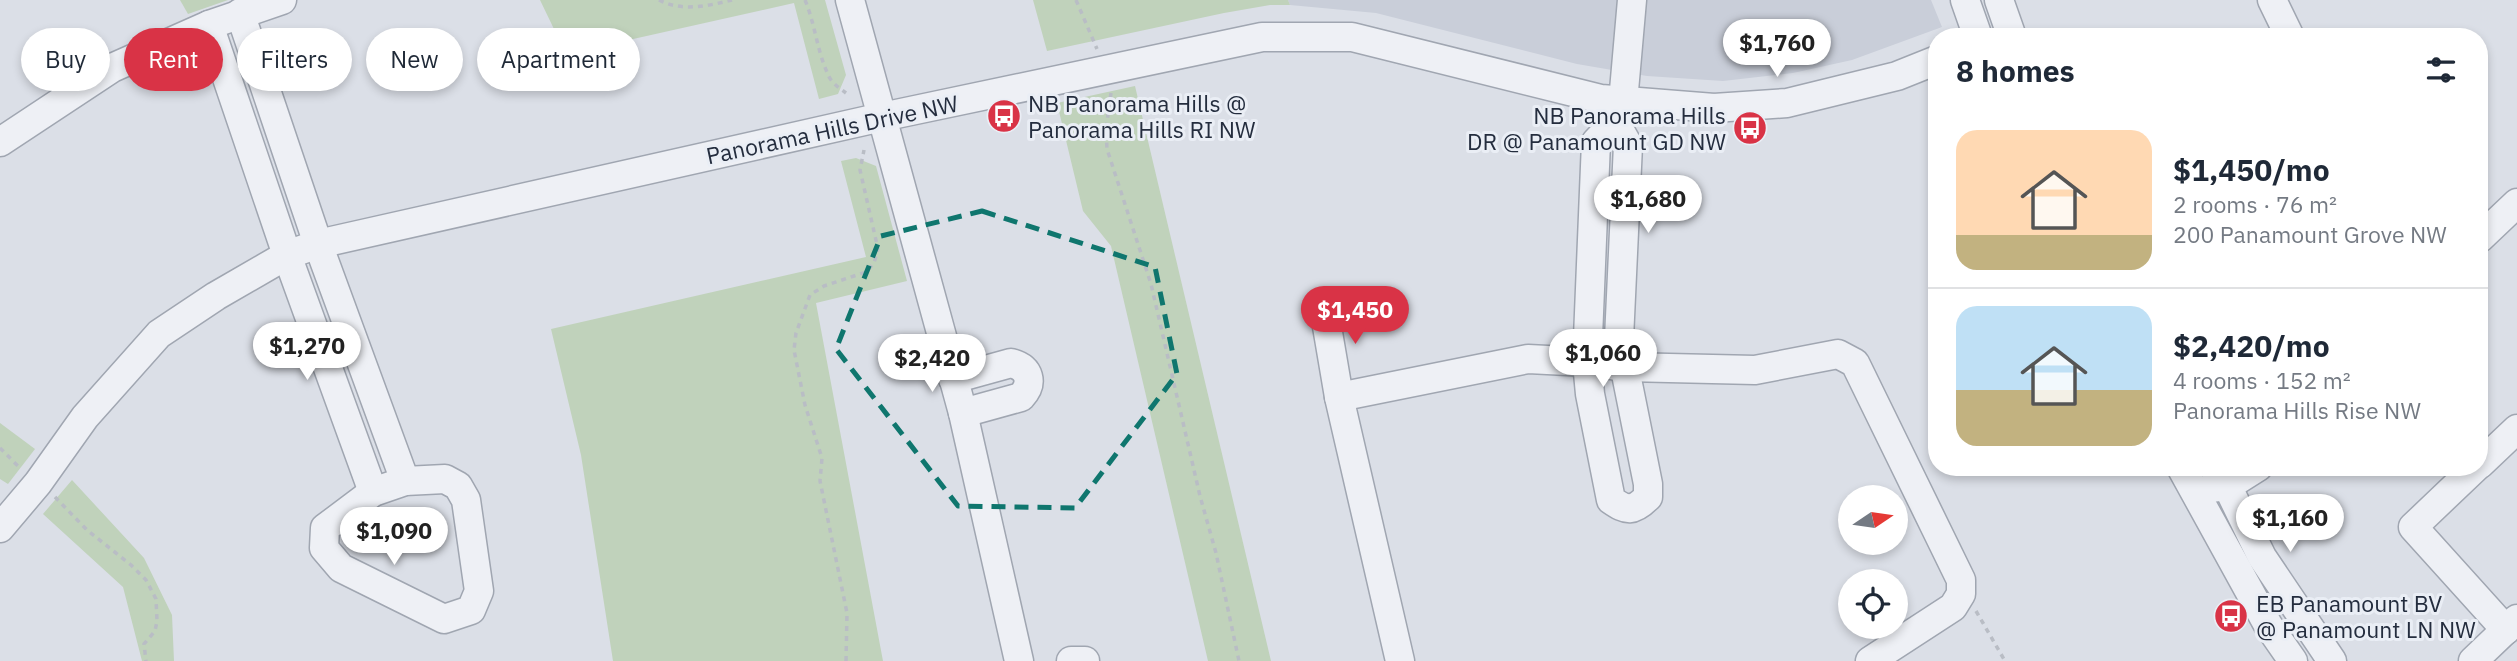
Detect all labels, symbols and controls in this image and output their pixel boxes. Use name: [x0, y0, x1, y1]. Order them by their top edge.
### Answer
pin: $1,760: [1720, 20, 1834, 79]
text: $1,760: [1739, 27, 1815, 57]
chip: Buy: [21, 28, 110, 91]
chip: Rent: [124, 28, 223, 91]
chip: Filters: [237, 28, 352, 91]
chip: New: [366, 28, 463, 91]
chip: Apartment: [477, 28, 640, 91]
text: 8 homes: [1956, 51, 2075, 90]
icon: filters: [2422, 51, 2460, 89]
street label: Panorama Hills Drive NW: [703, 88, 961, 170]
place label: NB Panorama Hills @ Panorama Hills RI NW: [1028, 88, 1256, 144]
bus stop icon: NB Panorama Hills @ Panorama Hills RI NW: [985, 97, 1023, 135]
place label: NB Panorama Hills DR @ Panamount GD NW: [1467, 100, 1727, 156]
bus stop icon: NB Panorama Hills DR @ Panamount GD NW: [1731, 109, 1769, 147]
text: $1,450/mo: [2173, 150, 2330, 189]
icon: home: [2012, 158, 2096, 242]
pin: $1,680: [1591, 176, 1705, 235]
text: $1,680: [1610, 183, 1686, 213]
text: 2 rooms · 76 m²: [2173, 189, 2337, 219]
text: 200 Panamount Grove NW: [2173, 219, 2447, 249]
pin: $1,450: [1298, 286, 1412, 346]
text: $1,450: [1317, 294, 1393, 324]
pin: $1,270: [250, 322, 364, 382]
text: $2,420/mo: [2173, 326, 2330, 365]
text: $1,270: [269, 330, 345, 360]
pin: $1,060: [1546, 330, 1660, 389]
pin: $2,420: [875, 334, 989, 394]
icon: home: [2012, 334, 2096, 418]
text: $1,060: [1565, 337, 1641, 367]
text: $2,420: [894, 342, 970, 372]
text: 4 rooms · 152 m²: [2173, 365, 2351, 395]
text: Panorama Hills Rise NW: [2173, 395, 2421, 425]
north arrow: [1838, 485, 1908, 555]
map controls: [1838, 485, 1908, 639]
pin: $1,160: [2233, 494, 2347, 554]
text: $1,160: [2252, 502, 2328, 532]
pin: $1,090: [337, 508, 451, 567]
text: $1,090: [356, 515, 432, 545]
button: locate: [1838, 569, 1908, 639]
place label: EB Panamount BV @ Panamount LN NW: [2256, 588, 2476, 644]
bus stop icon: EB Panamount BV @ Panamount LN NW: [2212, 597, 2250, 635]

